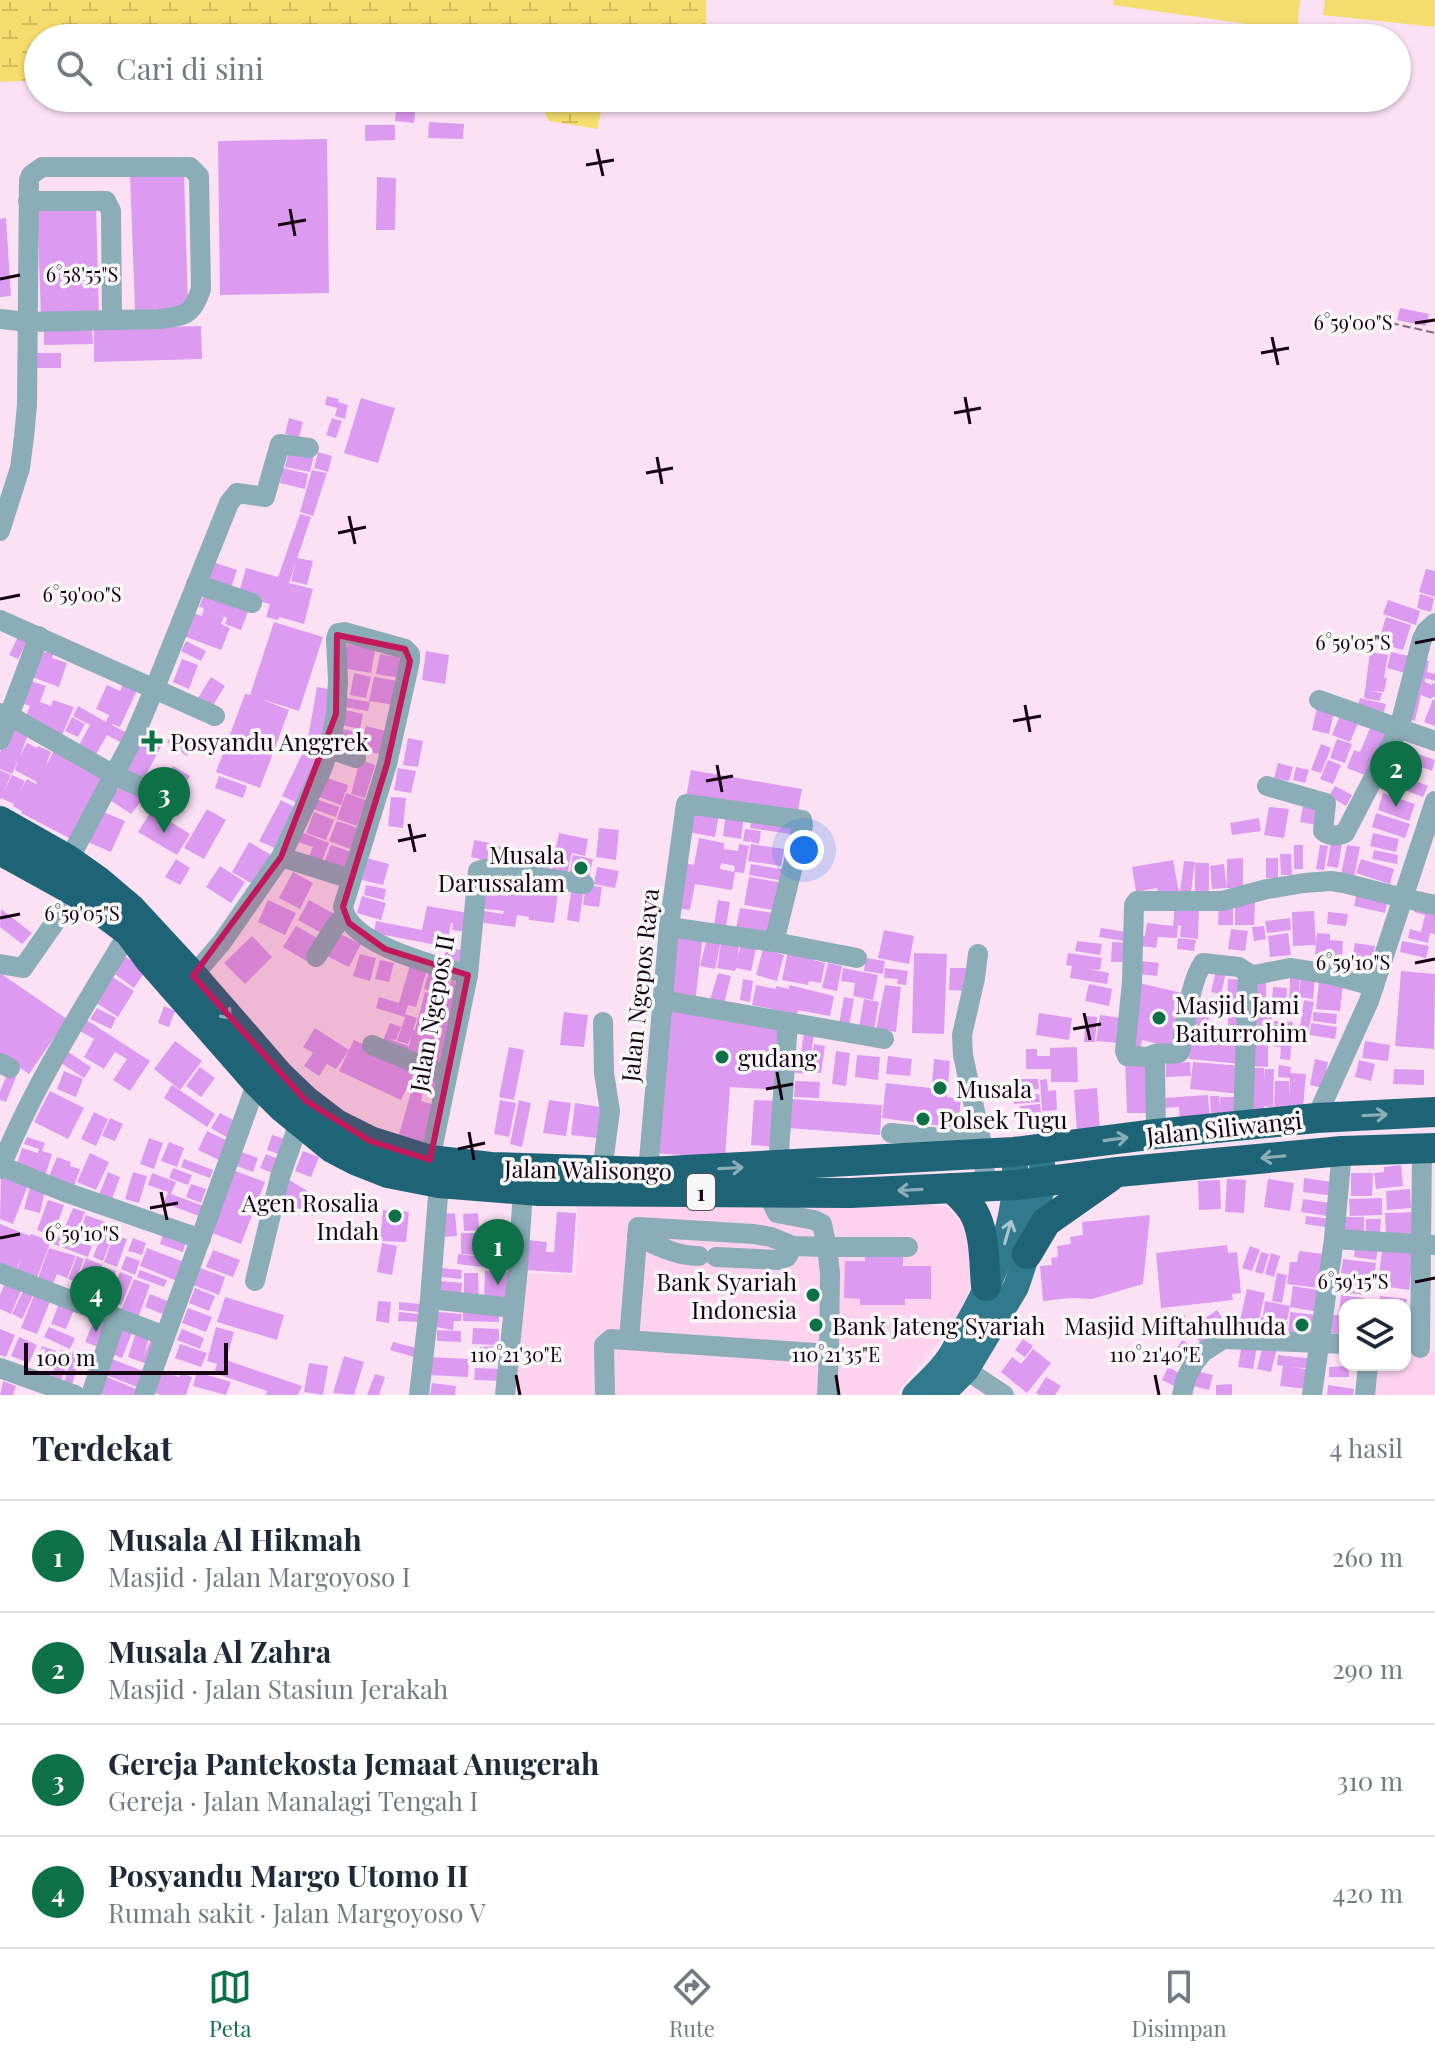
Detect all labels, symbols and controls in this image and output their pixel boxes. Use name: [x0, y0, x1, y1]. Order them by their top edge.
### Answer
search box: [24, 24, 1411, 112]
icon: search: [52, 46, 96, 90]
text: Cari di sini: [116, 48, 264, 88]
text: 6°58'55"S: [46, 260, 118, 287]
text: 6°59'00"S: [1314, 308, 1392, 335]
text: 6°59'00"S: [43, 580, 121, 607]
text: 6°59'05"S: [1315, 628, 1391, 655]
place label: Posyandu Anggrek: [170, 725, 370, 757]
marker: Posyandu Anggrek: [141, 730, 163, 752]
pin: 2: [1370, 741, 1422, 807]
pin: 3: [138, 767, 190, 833]
your location: [784, 830, 824, 870]
place label: Musala Darussalam: [438, 838, 565, 898]
marker: Musala Darussalam: [572, 859, 590, 877]
street label: Jalan Ngepos Raya: [613, 887, 665, 1084]
text: 6°59'05"S: [44, 899, 120, 926]
street label: Jalan Ngepos II: [401, 932, 461, 1095]
text: 6°59'10"S: [1316, 948, 1390, 975]
place label: Masjid Jami Baiturrohim: [1175, 988, 1308, 1048]
one-way arrow: [214, 999, 232, 1019]
marker: Masjid Jami Baiturrohim: [1150, 1009, 1168, 1027]
place label: gudang: [738, 1041, 818, 1073]
marker: gudang: [713, 1048, 731, 1066]
place label: Musala: [956, 1072, 1032, 1104]
marker: Musala: [931, 1079, 949, 1097]
place label: Polsek Tugu: [939, 1103, 1068, 1135]
street label: Jalan Siliwangi: [1144, 1103, 1303, 1151]
one-way arrow: [1361, 1107, 1388, 1122]
marker: Polsek Tugu: [914, 1110, 932, 1128]
one-way arrow: [1103, 1131, 1129, 1146]
one-way arrow: [1260, 1150, 1287, 1165]
street label: Jalan Walisongo: [503, 1152, 672, 1186]
one-way arrow: [717, 1160, 744, 1175]
road number: 1: [687, 1174, 715, 1210]
one-way arrow: [897, 1183, 924, 1198]
place label: Agen Rosalia Indah: [241, 1186, 379, 1246]
marker: Agen Rosalia Indah: [386, 1207, 404, 1225]
text: 6°59'10"S: [45, 1219, 119, 1246]
pin: 1: [472, 1219, 524, 1285]
one-way arrow: [1001, 1219, 1016, 1245]
place label: Bank Syariah Indonesia: [656, 1265, 797, 1325]
pin: 4: [70, 1266, 122, 1332]
text: 6°59'15"S: [1318, 1267, 1388, 1294]
marker: Bank Syariah Indonesia: [804, 1286, 822, 1304]
map controls: [1339, 1299, 1411, 1371]
button: layers: [1339, 1299, 1411, 1371]
place label: Bank Jateng Syariah: [832, 1309, 1045, 1341]
place label: Masjid Miftahulhuda: [1064, 1309, 1286, 1341]
marker: Bank Jateng Syariah: [807, 1316, 825, 1334]
marker: Masjid Miftahulhuda: [1293, 1316, 1311, 1334]
scale bar: [24, 1339, 228, 1375]
text: 110°21'30"E: [470, 1340, 562, 1367]
text: 110°21'35"E: [792, 1340, 880, 1367]
text: 110°21'40"E: [1109, 1340, 1201, 1367]
text: 100 m: [36, 1342, 96, 1372]
text: Terdekat: [32, 1424, 172, 1470]
text: 4 hasil: [1330, 1430, 1403, 1465]
text: Musala Al Hikmah: [108, 1519, 362, 1559]
text: 1: [53, 1539, 63, 1574]
text: 260 m: [1332, 1539, 1403, 1574]
text: Masjid · Jalan Margoyoso I: [108, 1559, 411, 1594]
text: Musala Al Zahra: [108, 1631, 331, 1671]
text: 2: [51, 1651, 65, 1686]
text: 290 m: [1332, 1651, 1403, 1686]
text: Masjid · Jalan Stasiun Jerakah: [108, 1671, 448, 1706]
text: Gereja Pantekosta Jemaat Anugerah: [108, 1743, 599, 1783]
text: 3: [52, 1763, 64, 1798]
text: 310 m: [1336, 1763, 1403, 1798]
text: Gereja · Jalan Manalagi Tengah I: [108, 1783, 478, 1818]
text: Posyandu Margo Utomo II: [108, 1855, 469, 1895]
text: 4: [51, 1875, 65, 1910]
text: 420 m: [1333, 1875, 1403, 1910]
text: Rumah sakit · Jalan Margoyoso V: [108, 1895, 486, 1930]
tab: Peta: [208, 1965, 252, 2043]
tab: Rute: [669, 1965, 715, 2043]
tab: Disimpan: [1132, 1965, 1227, 2043]

